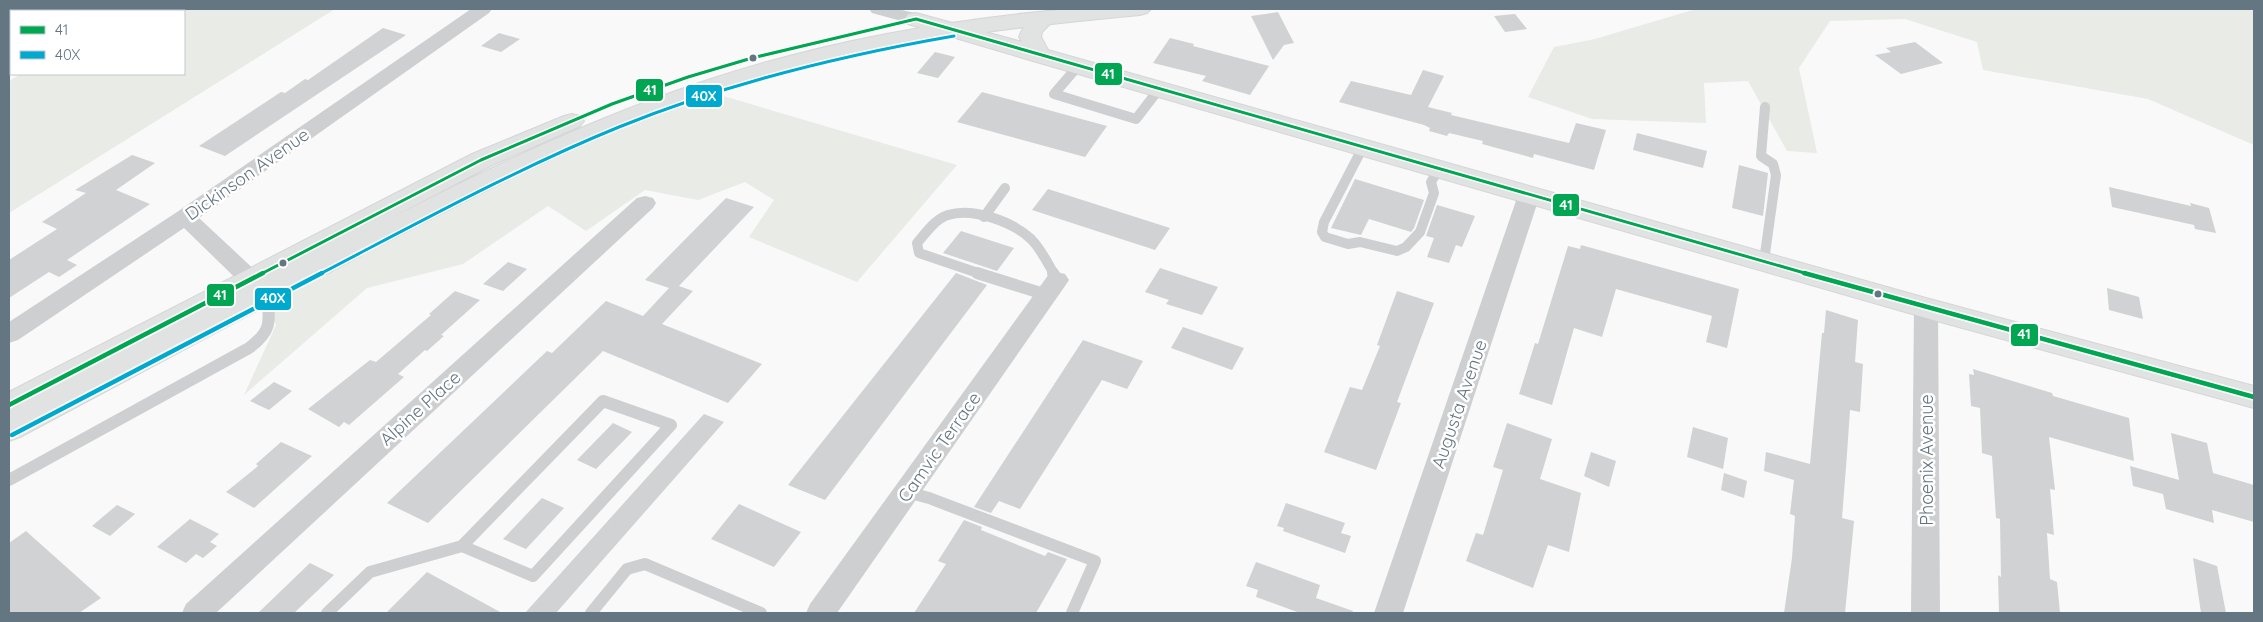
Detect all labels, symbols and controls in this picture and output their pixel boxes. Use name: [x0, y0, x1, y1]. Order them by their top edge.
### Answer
legend: [10, 10, 185, 75]
text: 41: [55, 20, 68, 39]
text: 40X: [55, 45, 80, 64]
unlabelled marker: [748, 53, 758, 63]
line badge: 41: [1094, 62, 1123, 86]
text: 41: [1101, 65, 1115, 83]
line badge: 41: [635, 78, 664, 102]
text: 41: [643, 81, 657, 99]
line badge: 40X: [685, 84, 723, 108]
text: 40X: [691, 87, 717, 105]
street label: Dickinson Avenue: [181, 123, 313, 225]
line badge: 41: [1552, 193, 1580, 217]
text: 41: [1559, 196, 1573, 214]
unlabelled marker: [278, 258, 288, 268]
line badge: 41: [206, 283, 235, 307]
text: 41: [213, 286, 227, 304]
line badge: 40X: [254, 287, 292, 311]
text: 40X: [260, 289, 286, 307]
unlabelled marker: [1873, 289, 1883, 299]
line badge: 41: [2010, 323, 2039, 347]
text: 41: [2017, 325, 2031, 343]
street label: Augusta Avenue: [1426, 337, 1492, 471]
street label: Alpine Place: [375, 366, 465, 450]
street label: Camvic Terrace: [892, 387, 986, 507]
street label: Phoenix Avenue: [1915, 394, 1938, 526]

